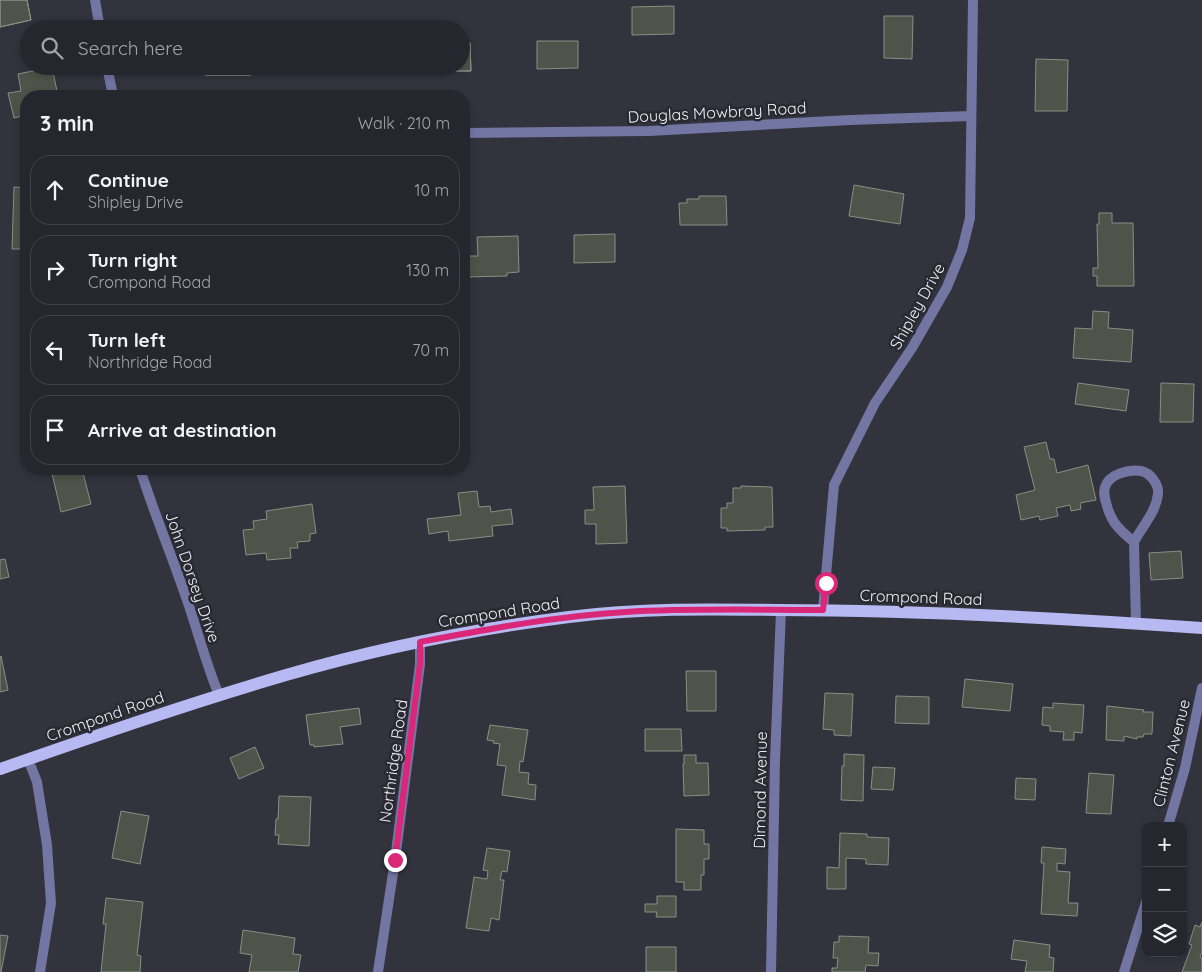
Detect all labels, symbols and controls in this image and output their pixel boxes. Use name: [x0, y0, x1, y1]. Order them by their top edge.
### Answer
search box: [20, 20, 470, 75]
icon: search: [38, 34, 66, 62]
text: Search here: [78, 36, 183, 60]
street label: Douglas Mowbray Road: [627, 97, 807, 127]
text: 3 min: [40, 110, 94, 136]
text: Walk · 210 m: [358, 113, 450, 133]
text: Continue: [88, 168, 169, 192]
icon: ahead: [41, 176, 69, 204]
text: 10 m: [415, 180, 449, 200]
text: Shipley Drive: [88, 192, 184, 212]
text: Turn right: [88, 248, 177, 272]
icon: right: [41, 256, 69, 284]
street label: Shipley Drive: [885, 259, 949, 353]
text: 130 m: [406, 260, 449, 280]
text: Crompond Road: [88, 272, 211, 292]
text: Turn left: [88, 328, 166, 352]
icon: left: [41, 336, 69, 364]
text: 70 m: [412, 340, 449, 360]
text: Northridge Road: [88, 352, 212, 372]
icon: arrive: [41, 416, 69, 444]
text: Arrive at destination: [88, 418, 277, 442]
street label: John Dorsey Drive: [161, 509, 225, 645]
route start: [815, 572, 838, 595]
street label: Crompond Road: [859, 585, 983, 609]
street label: Crompond Road: [437, 593, 561, 631]
street label: Crompond Road: [44, 687, 166, 745]
street label: Clinton Avenue: [1148, 697, 1194, 809]
street label: Northridge Road: [374, 698, 412, 824]
street label: Dimond Avenue: [749, 731, 771, 849]
map controls: [1142, 822, 1187, 957]
button: +: [1142, 822, 1187, 867]
route end: [384, 849, 407, 872]
button: −: [1142, 867, 1187, 912]
button: layers: [1142, 912, 1187, 957]

